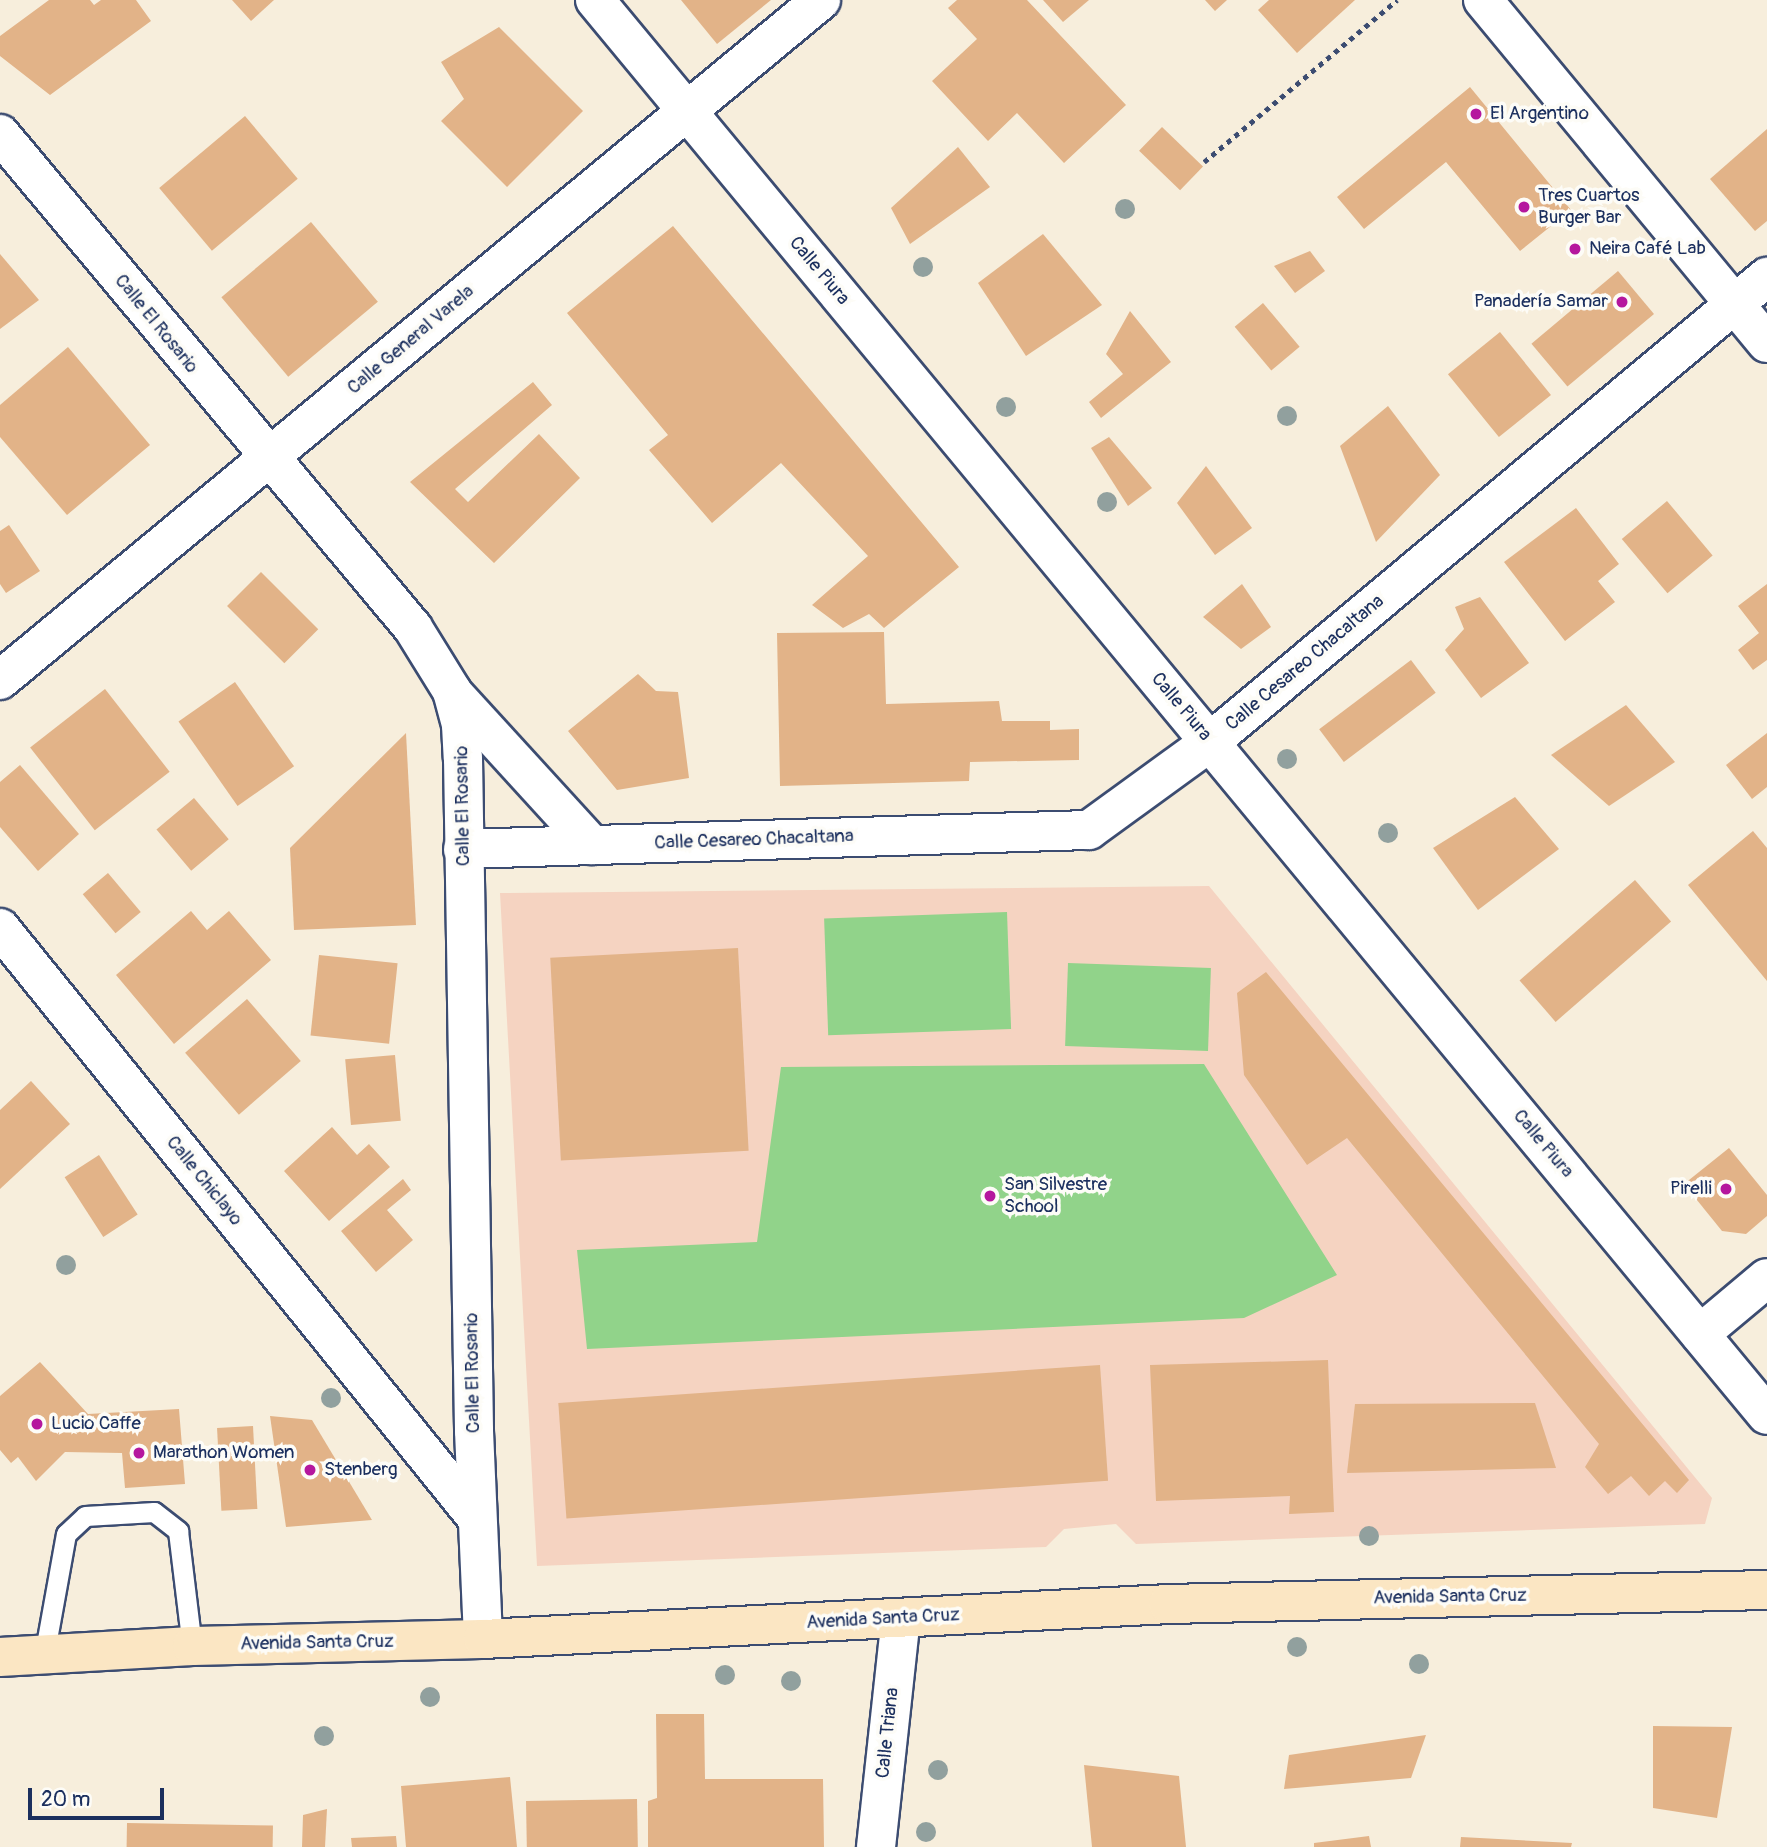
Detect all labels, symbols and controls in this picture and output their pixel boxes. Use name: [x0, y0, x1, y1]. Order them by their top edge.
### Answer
place label: El Argentino: [1490, 103, 1589, 125]
marker: El Argentino: [1468, 106, 1484, 122]
place label: Tres Cuartos Burger Bar: [1538, 185, 1640, 229]
marker: Tres Cuartos Burger Bar: [1516, 199, 1532, 215]
street label: Calle Piura: [784, 232, 854, 310]
place label: Neira Café Lab: [1589, 238, 1706, 260]
marker: Neira Café Lab: [1567, 241, 1583, 257]
street label: Calle El Rosario: [109, 270, 203, 378]
street label: Calle General Varela: [343, 280, 479, 400]
place label: Panadería Samar: [1474, 291, 1608, 313]
marker: Panadería Samar: [1614, 294, 1630, 310]
street label: Calle Cesareo Chacaltana: [1221, 590, 1389, 736]
street label: Calle Piura: [1146, 668, 1216, 746]
street label: Calle El Rosario: [451, 746, 475, 866]
street label: Calle Cesareo Chacaltana: [654, 825, 854, 855]
street label: Calle Piura: [1508, 1105, 1578, 1183]
street label: Calle Chiclayo: [161, 1132, 247, 1230]
place label: San Silvestre School: [1004, 1174, 1107, 1218]
place label: Pirelli: [1670, 1178, 1712, 1200]
marker: Pirelli: [1718, 1181, 1734, 1197]
marker: San Silvestre School: [982, 1188, 998, 1204]
street label: Calle El Rosario: [461, 1313, 485, 1433]
place label: Lucio Caffe: [51, 1413, 141, 1435]
marker: Lucio Caffe: [29, 1416, 45, 1432]
place label: Marathon Women: [153, 1442, 294, 1464]
marker: Marathon Women: [131, 1445, 147, 1461]
place label: Stenberg: [324, 1459, 398, 1481]
marker: Stenberg: [302, 1462, 318, 1478]
street label: Avenida Santa Cruz: [1373, 1584, 1527, 1610]
street label: Avenida Santa Cruz: [806, 1604, 960, 1634]
street label: Avenida Santa Cruz: [240, 1630, 394, 1656]
street label: Calle Triana: [872, 1687, 904, 1779]
scale bar: [32, 1773, 168, 1817]
text: 20 m: [41, 1786, 90, 1813]

